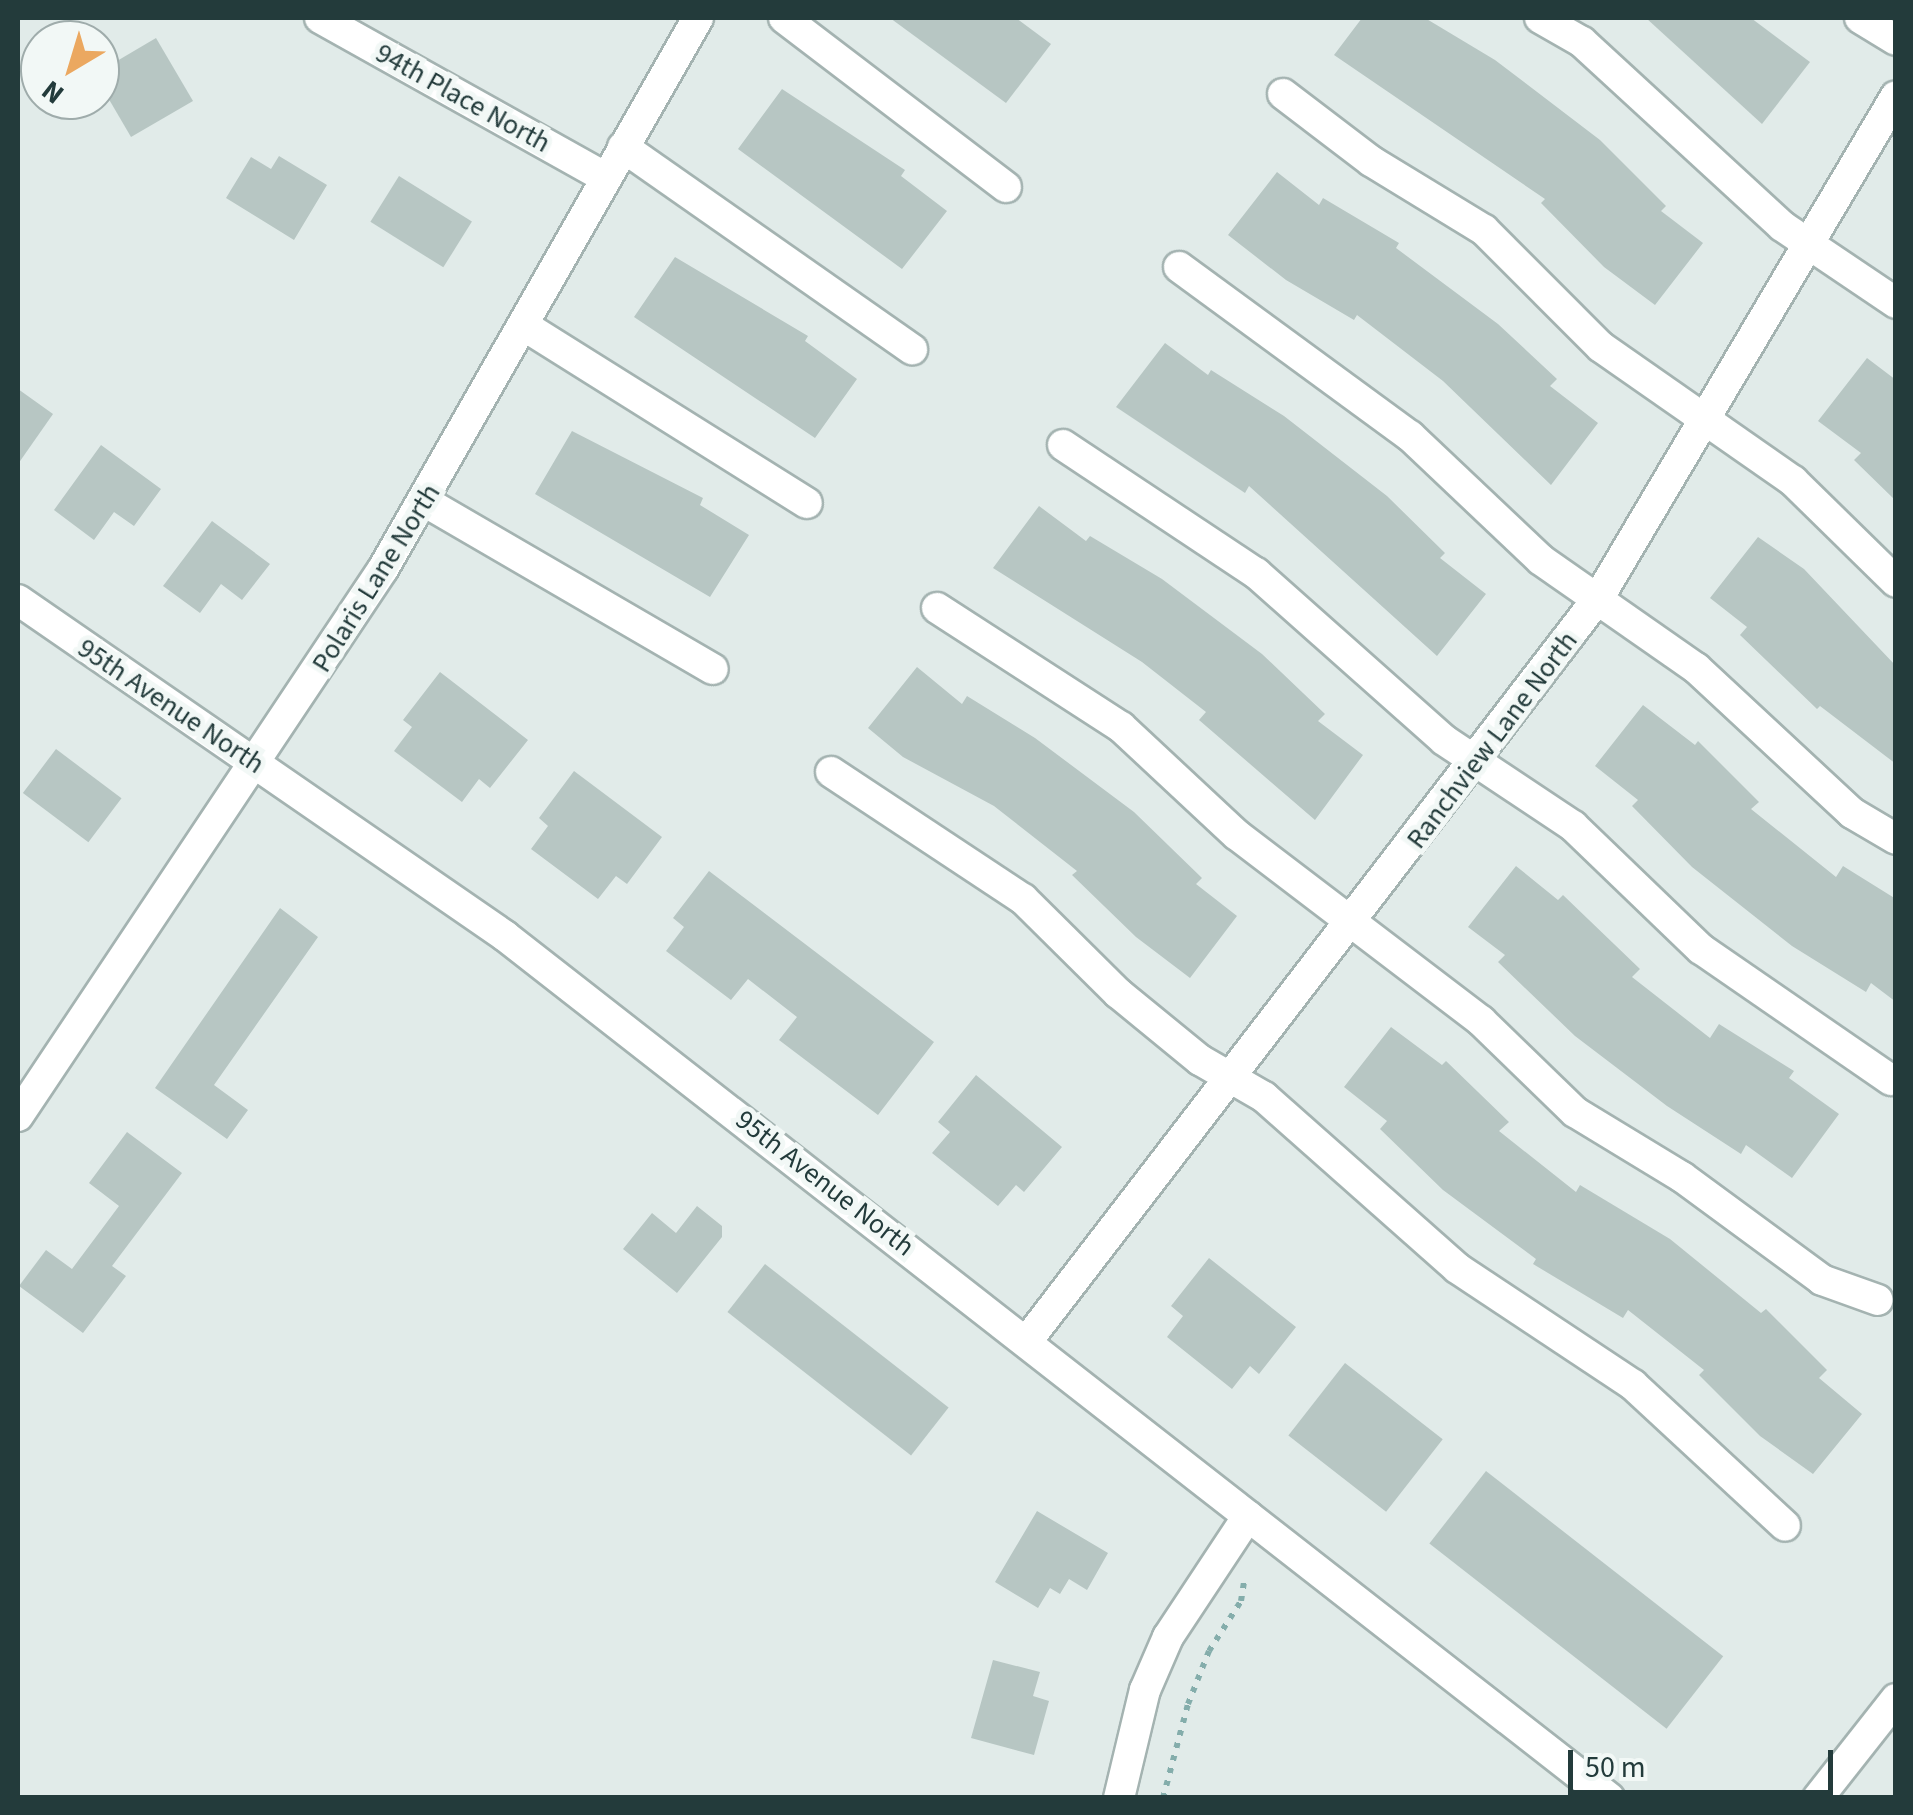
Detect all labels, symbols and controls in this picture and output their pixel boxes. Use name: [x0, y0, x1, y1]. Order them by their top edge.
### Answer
north arrow: [20, 20, 120, 120]
street label: 94th Place North: [370, 36, 556, 160]
text: N: [33, 71, 72, 114]
street label: Polaris Lane North: [305, 478, 447, 678]
street label: Ranchview Lane North: [1399, 625, 1585, 855]
street label: 95th Avenue North: [71, 631, 271, 781]
street label: 95th Avenue North: [729, 1103, 921, 1263]
scale bar: [1573, 1730, 1838, 1792]
text: 50 m: [1585, 1746, 1646, 1789]

